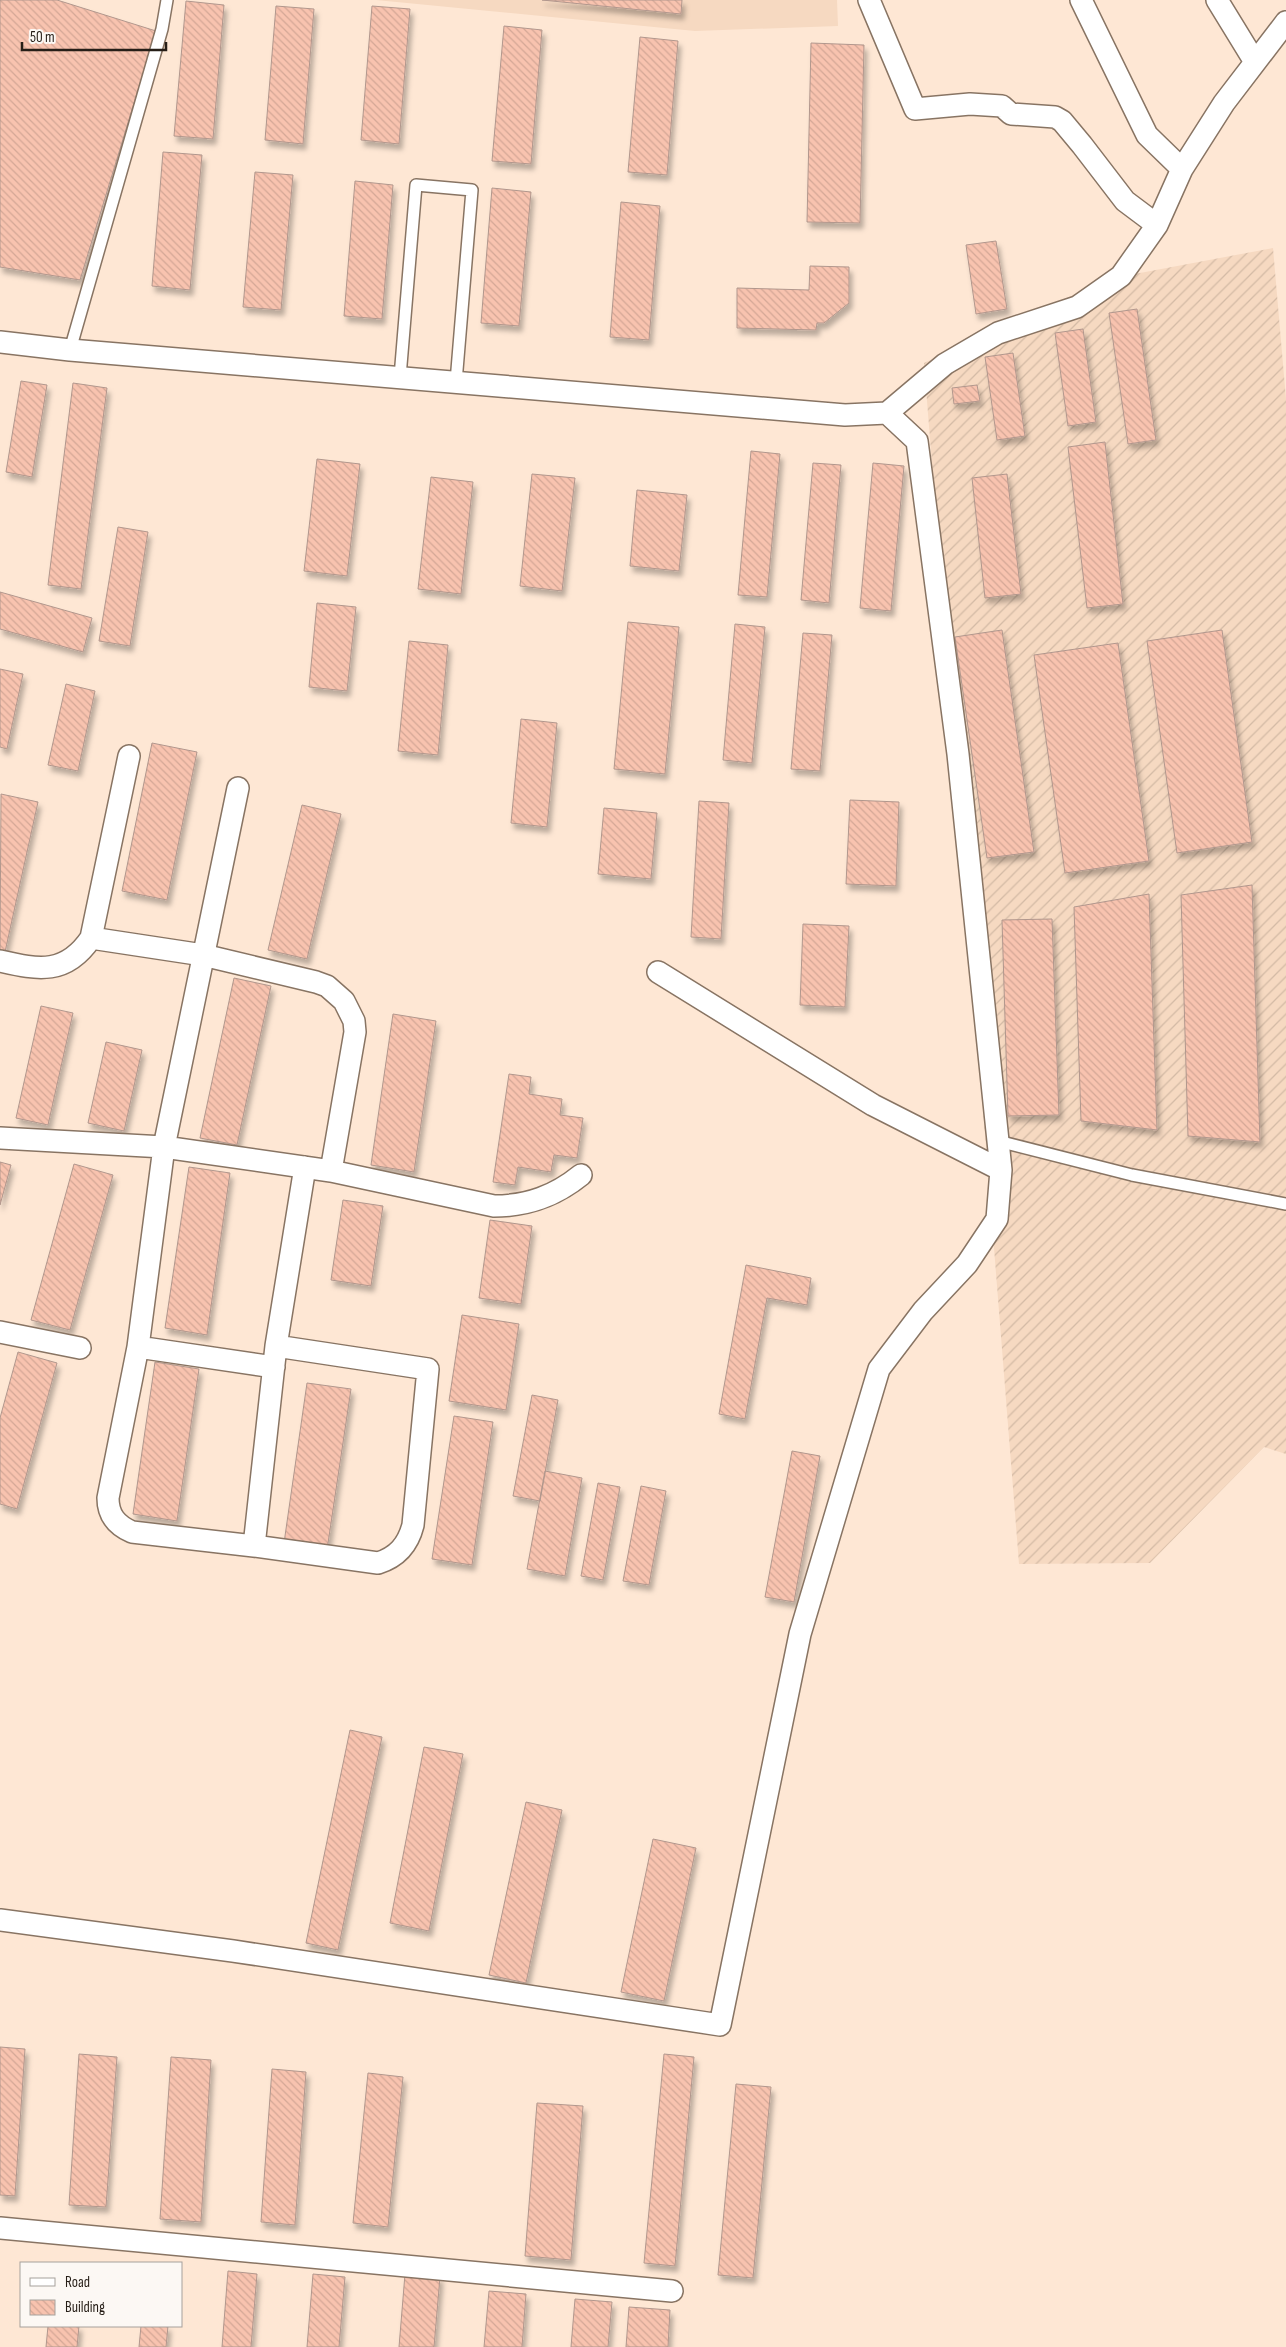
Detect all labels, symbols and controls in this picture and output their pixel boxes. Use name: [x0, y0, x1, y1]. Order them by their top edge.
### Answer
scale bar: [22, 20, 166, 52]
text: 50 m: [30, 28, 55, 47]
legend: [20, 2262, 182, 2327]
text: Road: [65, 2273, 90, 2292]
text: Building: [65, 2298, 105, 2317]

